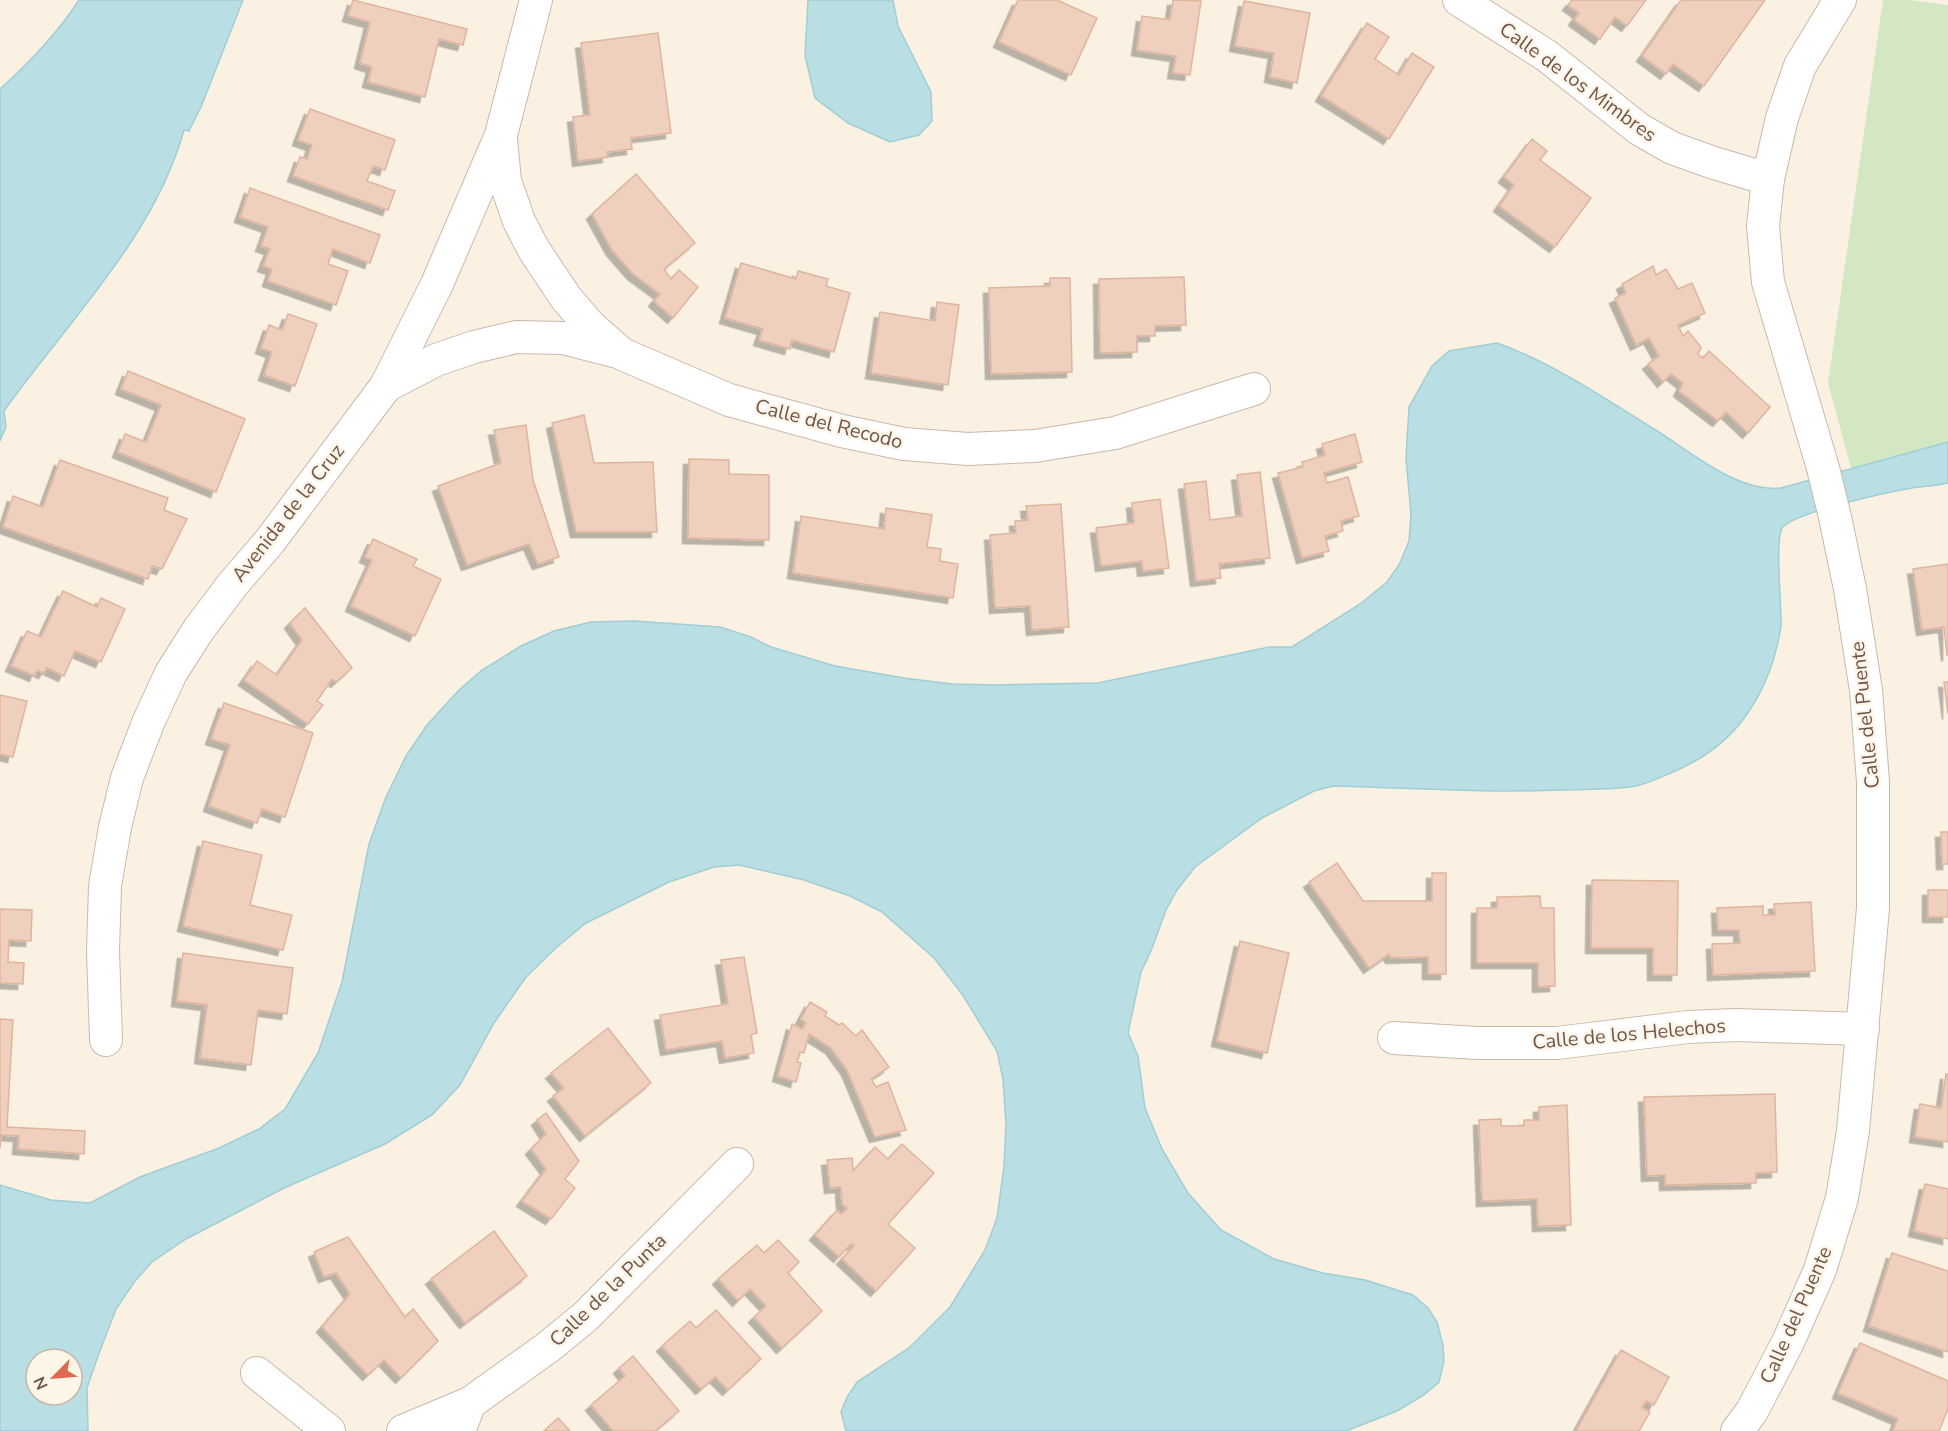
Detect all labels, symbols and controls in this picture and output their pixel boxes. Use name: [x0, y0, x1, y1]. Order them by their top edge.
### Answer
street label: Calle de los Mimbres: [1494, 16, 1662, 148]
street label: Calle del Recodo: [752, 393, 906, 455]
street label: Avenida de la Cruz: [226, 438, 350, 588]
street label: Calle del Puente: [1844, 640, 1886, 790]
street label: Calle de los Helechos: [1531, 1012, 1727, 1056]
street label: Calle de la Punta: [544, 1227, 672, 1353]
street label: Calle del Puente: [1754, 1242, 1838, 1388]
north arrow: [24, 1347, 84, 1407]
text: N: [29, 1373, 54, 1393]

